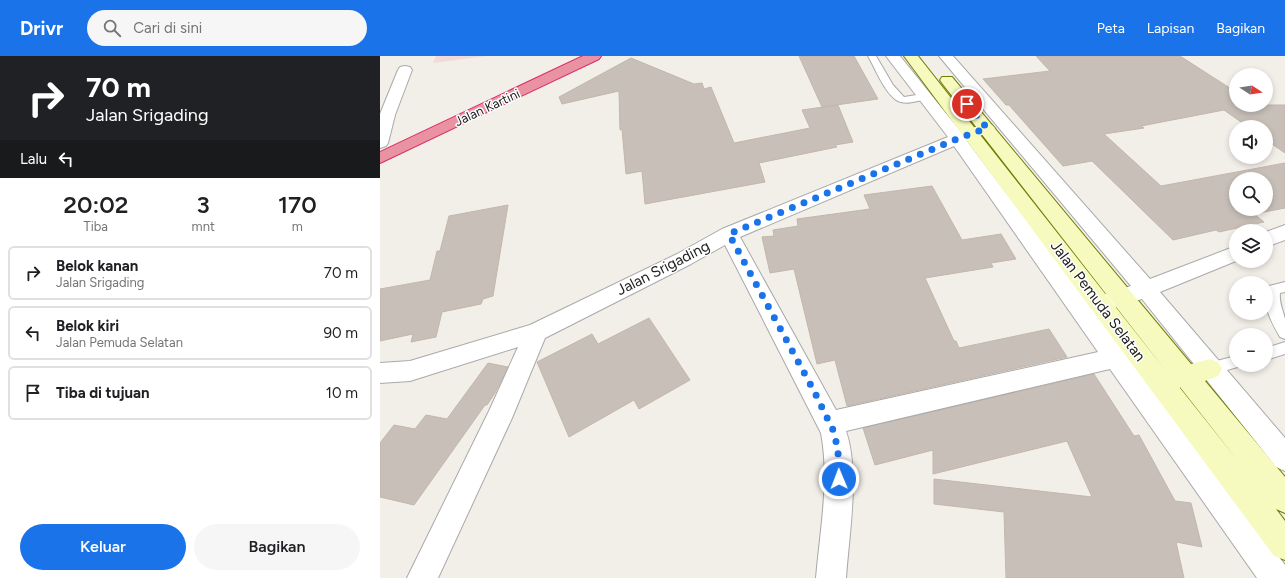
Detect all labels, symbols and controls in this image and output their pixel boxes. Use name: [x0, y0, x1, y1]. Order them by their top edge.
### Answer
search box: [87, 10, 367, 46]
text: Drivr: [20, 17, 63, 40]
icon: search: [101, 17, 123, 39]
text: Cari di sini: [133, 19, 202, 37]
text: Peta: [1097, 20, 1125, 37]
text: Lapisan: [1147, 20, 1194, 37]
text: Bagikan: [1216, 20, 1265, 37]
north arrow: [1229, 68, 1273, 112]
map controls: [1229, 68, 1273, 372]
text: 70 m: [86, 70, 151, 104]
icon: right: [20, 72, 72, 124]
street label: Jalan Kartini: [452, 86, 522, 129]
pin: [950, 87, 984, 121]
icon: arrive: [956, 93, 978, 115]
text: Jalan Srigading: [86, 104, 208, 126]
button: sound: [1229, 120, 1273, 164]
icon: left: [55, 148, 77, 170]
text: Lalu: [20, 150, 47, 168]
button: search: [1229, 172, 1273, 216]
text: 20:02: [63, 190, 128, 219]
text: 3: [197, 190, 210, 219]
text: 170: [278, 190, 317, 219]
text: Tiba: [84, 219, 108, 234]
text: mnt: [192, 219, 215, 234]
text: m: [292, 219, 303, 234]
button: layers: [1229, 224, 1273, 268]
street label: Jalan Srigading: [613, 237, 713, 299]
street label: Jalan Pemuda Selatan: [1047, 237, 1149, 365]
text: Belok kanan: [56, 257, 138, 275]
icon: right: [22, 262, 44, 284]
text: 70 m: [324, 264, 358, 282]
text: Jalan Srigading: [56, 275, 144, 290]
button: +: [1229, 276, 1273, 320]
text: Belok kiri: [56, 317, 119, 335]
icon: left: [22, 322, 44, 344]
text: 90 m: [323, 324, 358, 342]
button: −: [1229, 328, 1273, 372]
text: Jalan Pemuda Selatan: [56, 335, 183, 350]
icon: arrive: [22, 382, 44, 404]
text: Tiba di tujuan: [56, 384, 150, 402]
text: 10 m: [326, 384, 358, 402]
position arrow: [818, 458, 860, 500]
button: Keluar: [20, 524, 186, 570]
button: Bagikan: [194, 524, 360, 570]

